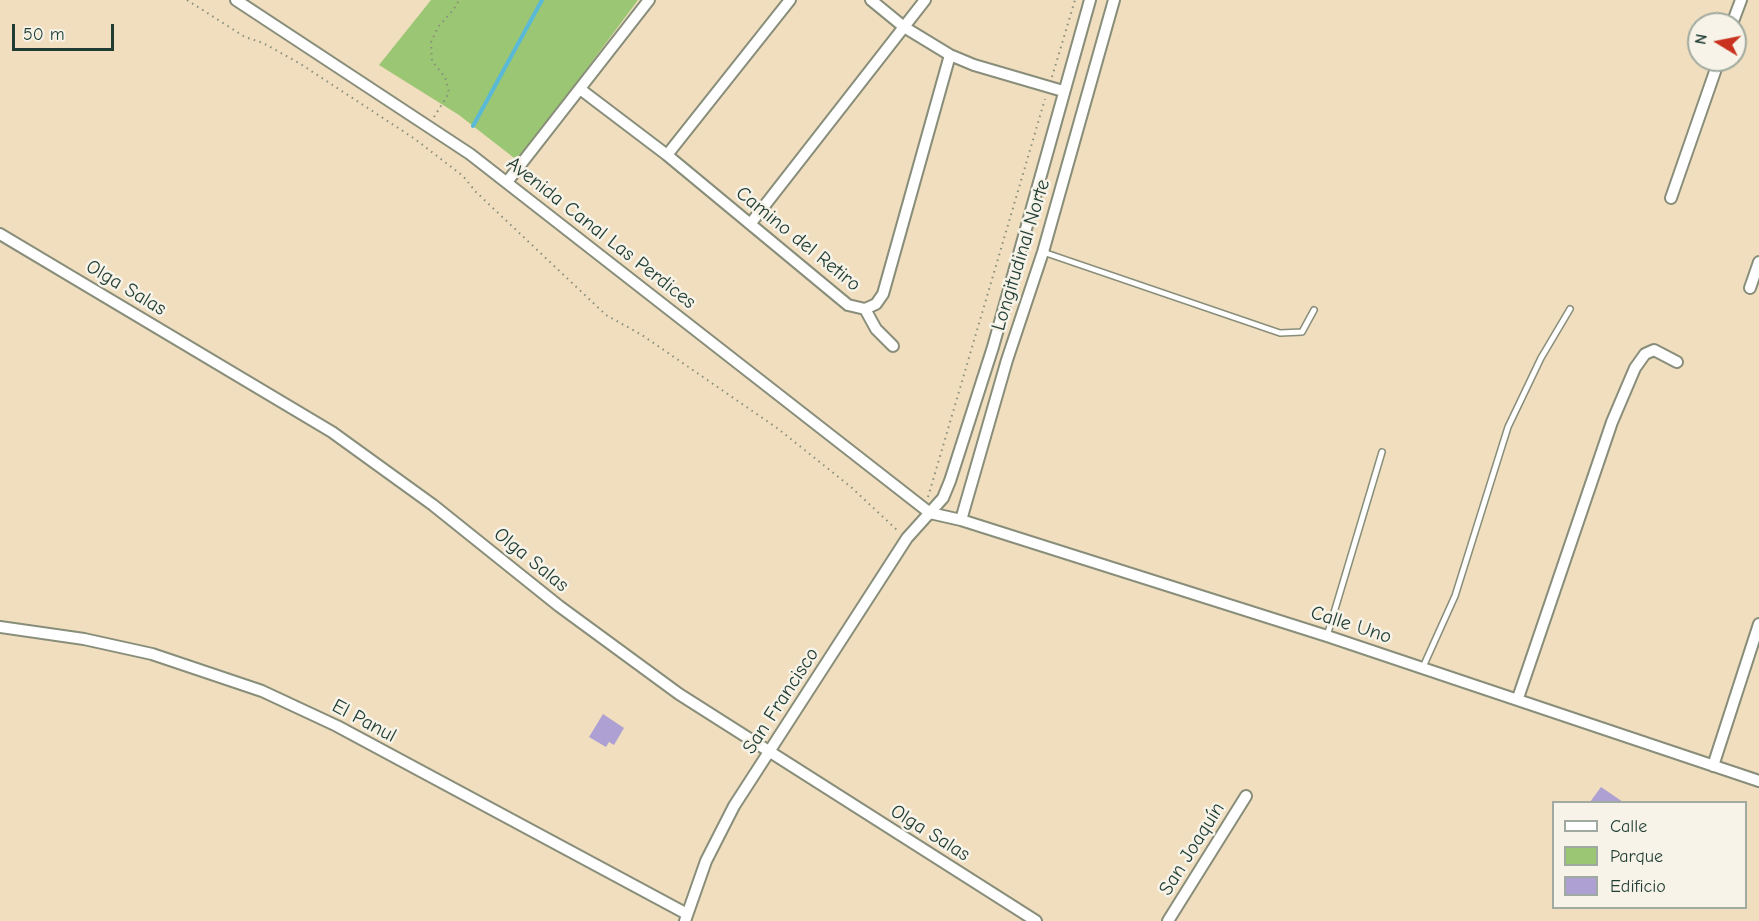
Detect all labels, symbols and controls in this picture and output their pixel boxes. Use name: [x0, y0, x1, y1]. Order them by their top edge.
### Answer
scale bar: [15, 12, 117, 50]
north arrow: [1687, 12, 1747, 72]
text: 50 m: [23, 24, 65, 45]
text: N: [1691, 33, 1711, 46]
street label: Avenida Canal Las Perdices: [502, 152, 700, 314]
street label: Longitudinal Norte: [987, 177, 1055, 333]
street label: Camino del Retiro: [731, 181, 865, 297]
street label: Olga Salas: [82, 255, 170, 321]
street label: Olga Salas: [489, 523, 573, 597]
street label: Calle Uno: [1308, 601, 1394, 649]
street label: San Francisco: [738, 643, 824, 759]
street label: El Panul: [328, 694, 400, 748]
street label: San Joaquín: [1154, 798, 1230, 900]
street label: Olga Salas: [886, 799, 974, 867]
legend: [1552, 801, 1747, 909]
text: Calle: [1610, 816, 1647, 837]
text: Parque: [1610, 846, 1663, 867]
text: Edificio: [1610, 876, 1666, 897]

